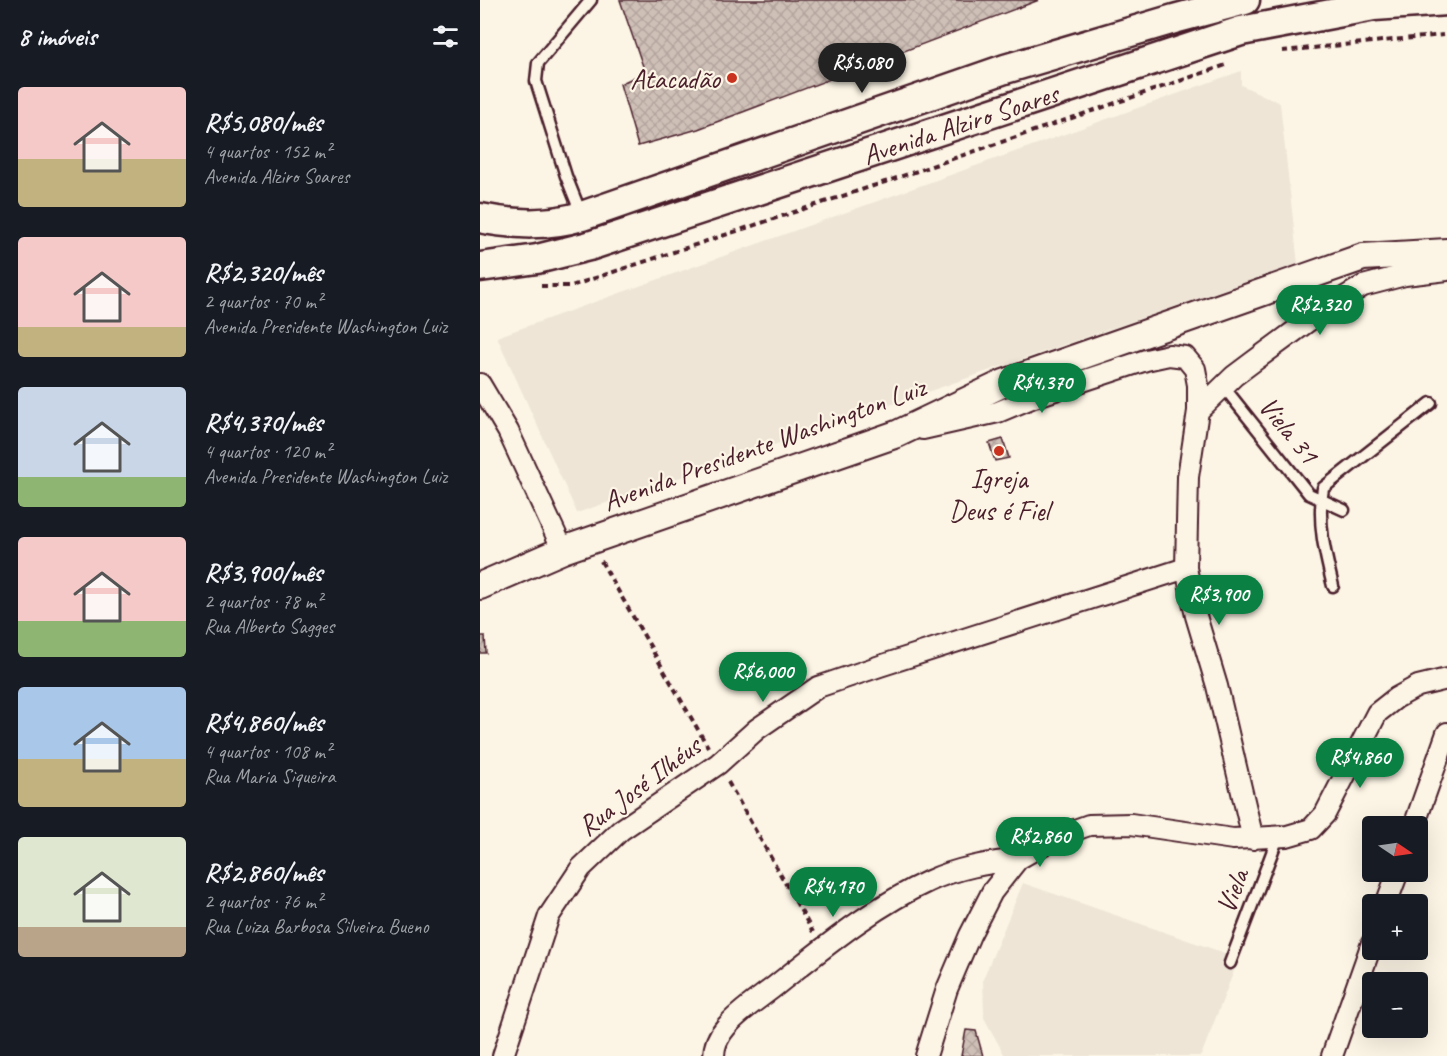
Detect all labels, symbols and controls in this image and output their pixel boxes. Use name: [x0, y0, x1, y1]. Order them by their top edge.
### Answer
text: 8 imóveis: [18, 20, 97, 53]
icon: filters: [429, 20, 462, 53]
pin: R$5,080: [807, 43, 917, 94]
text: R$5,080: [832, 50, 892, 75]
place label: Atacadão: [630, 61, 722, 96]
marker: Atacadão: [725, 71, 739, 85]
street label: Avenida Alziro Soares: [858, 74, 1065, 172]
text: R$5,080/mês: [204, 106, 322, 139]
icon: home: [66, 111, 138, 183]
text: 4 quartos · 152 m²: [204, 139, 331, 164]
text: Avenida Alziro Soares: [204, 164, 349, 189]
text: R$2,320/mês: [204, 256, 323, 289]
icon: home: [66, 261, 138, 333]
pin: R$2,320: [1265, 285, 1375, 336]
text: 2 quartos · 70 m²: [204, 289, 322, 314]
text: R$2,320: [1290, 292, 1350, 317]
text: Avenida Presidente Washington Luiz: [204, 314, 447, 339]
pin: R$4,370: [987, 363, 1097, 414]
street label: Avenida Presidente Washington Luiz: [598, 369, 932, 519]
text: R$4,370: [1012, 370, 1072, 395]
street label: Viela 31: [1251, 389, 1327, 472]
text: R$4,370/mês: [204, 406, 323, 439]
icon: home: [66, 411, 138, 483]
text: 4 quartos · 120 m²: [204, 439, 331, 464]
marker: Igreja Deus é Fiel: [992, 444, 1006, 458]
place label: Igreja Deus é Fiel: [949, 461, 1054, 528]
text: Avenida Presidente Washington Luiz: [204, 464, 447, 489]
text: R$3,900/mês: [204, 556, 322, 589]
icon: home: [66, 561, 138, 633]
pin: R$3,900: [1164, 575, 1274, 626]
text: R$3,900: [1189, 582, 1249, 607]
text: 2 quartos · 78 m²: [204, 589, 322, 614]
text: Rua Alberto Sagges: [204, 614, 334, 639]
pin: R$6,000: [708, 652, 818, 703]
text: R$6,000: [733, 659, 793, 684]
text: R$4,860/mês: [204, 706, 323, 739]
icon: home: [66, 711, 138, 783]
street label: Rua José Ilhéus: [571, 727, 709, 844]
pin: R$4,860: [1305, 738, 1415, 789]
text: 4 quartos · 108 m²: [204, 739, 331, 764]
text: R$4,860: [1330, 745, 1390, 770]
text: Rua Maria Siqueira: [204, 764, 335, 789]
north arrow: [1362, 816, 1428, 882]
map controls: [1362, 816, 1428, 1038]
pin: R$2,860: [985, 817, 1095, 868]
text: R$2,860: [1010, 824, 1070, 849]
text: R$2,860/mês: [204, 856, 323, 889]
icon: home: [66, 861, 138, 933]
street label: Viela: [1208, 862, 1257, 918]
pin: R$4,170: [778, 867, 888, 918]
text: R$4,170: [803, 874, 863, 899]
text: 2 quartos · 76 m²: [204, 889, 322, 914]
button: +: [1362, 894, 1428, 960]
text: Rua Luiza Barbosa Silveira Bueno: [204, 914, 429, 939]
button: −: [1362, 972, 1428, 1038]

